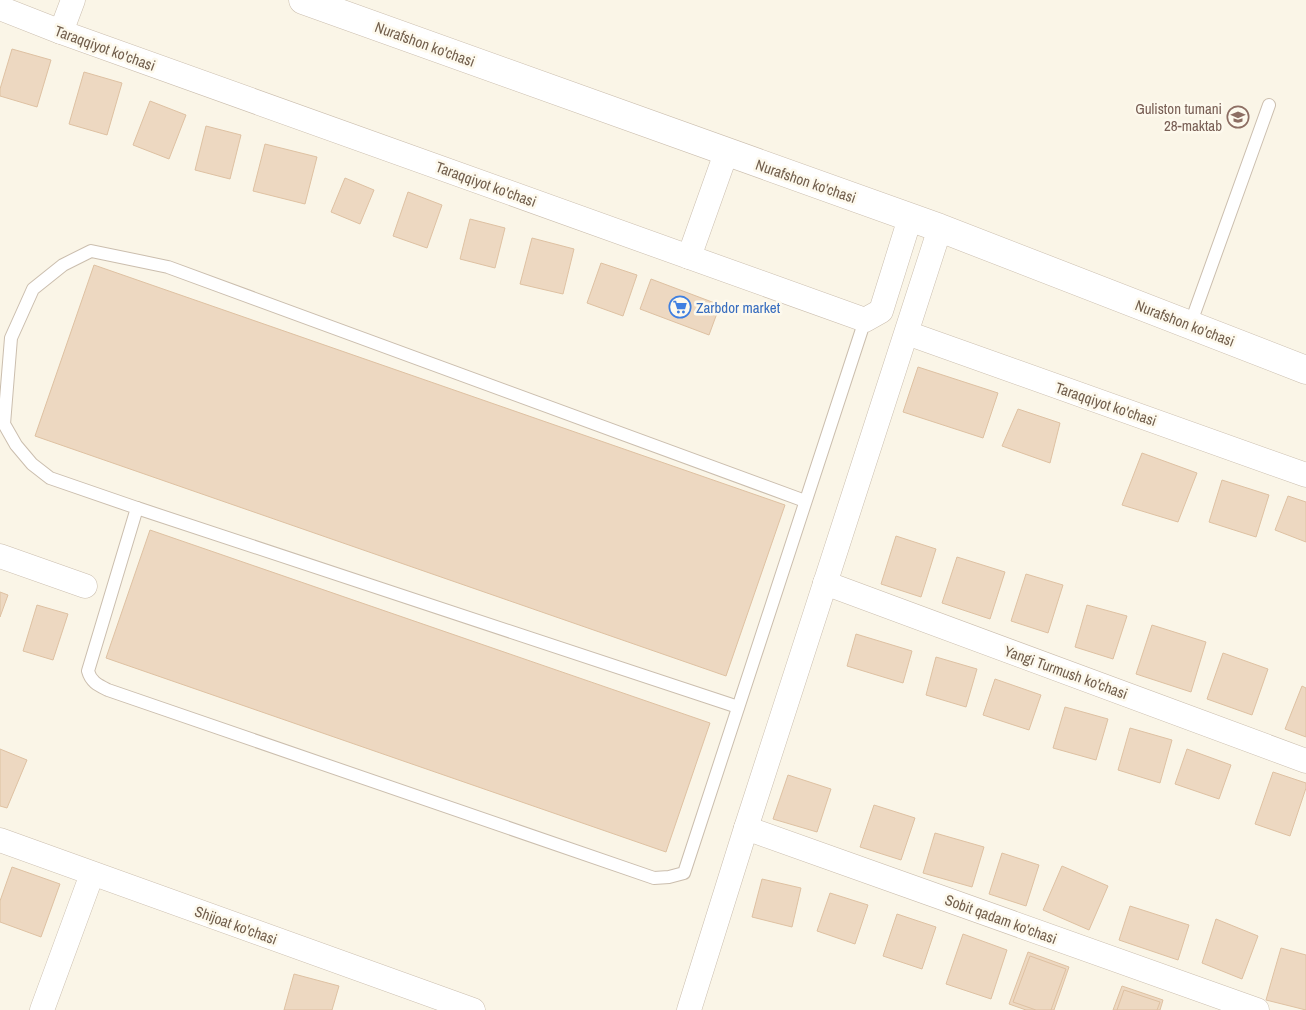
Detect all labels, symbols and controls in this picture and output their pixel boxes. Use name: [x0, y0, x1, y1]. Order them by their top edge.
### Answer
street label: Nurafshon ko'chasi: [372, 16, 478, 72]
street label: Taraqqiyot ko'chasi: [52, 20, 158, 76]
place label: Guliston tumani 28-maktab: [1135, 98, 1222, 136]
school or university icon: Guliston tumani 28-maktab: [1226, 105, 1250, 129]
street label: Nurafshon ko'chasi: [753, 154, 859, 208]
street label: Taraqqiyot ko'chasi: [433, 156, 539, 212]
street label: Nurafshon ko'chasi: [1132, 294, 1238, 352]
supermarket icon: Zarbdor market: [668, 295, 692, 319]
place label: Zarbdor market: [696, 297, 781, 318]
street label: Taraqqiyot ko'chasi: [1053, 377, 1159, 431]
street label: Yangi Turmush ko'chasi: [1001, 640, 1131, 704]
street label: Sobit qadam ko'chasi: [942, 889, 1060, 949]
street label: Shijoat ko'chasi: [192, 900, 280, 950]

